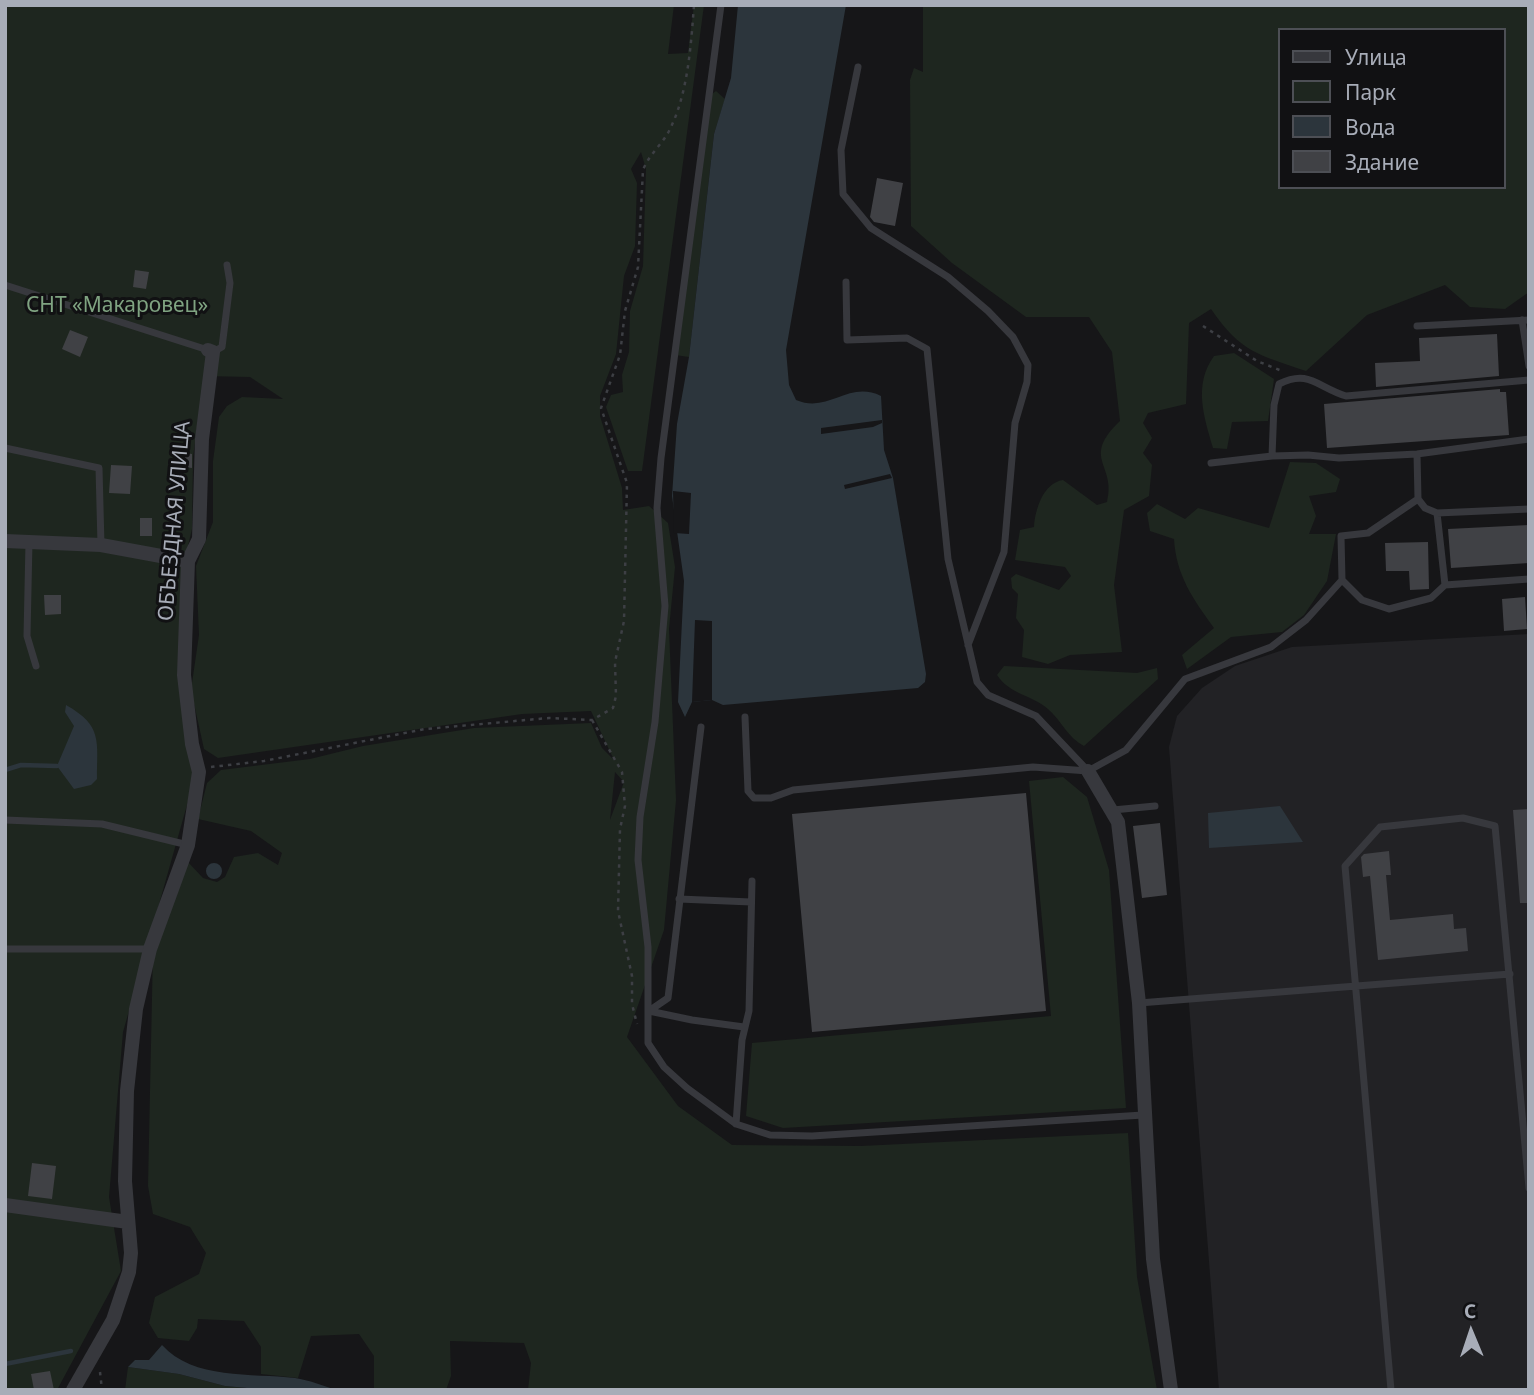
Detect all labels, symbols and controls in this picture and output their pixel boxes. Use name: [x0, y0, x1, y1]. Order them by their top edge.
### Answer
legend: [1278, 28, 1506, 189]
text: Улица: [1345, 43, 1407, 71]
text: Парк: [1345, 78, 1396, 106]
text: Вода: [1345, 113, 1395, 141]
text: Здание: [1345, 148, 1419, 176]
park label: СНТ «Макаровец»: [26, 293, 208, 319]
street label: ОБЪЕЗДНАЯ УЛИЦА: [154, 420, 196, 622]
north arrow: [1436, 1297, 1506, 1367]
text: С: [1464, 1298, 1477, 1324]

